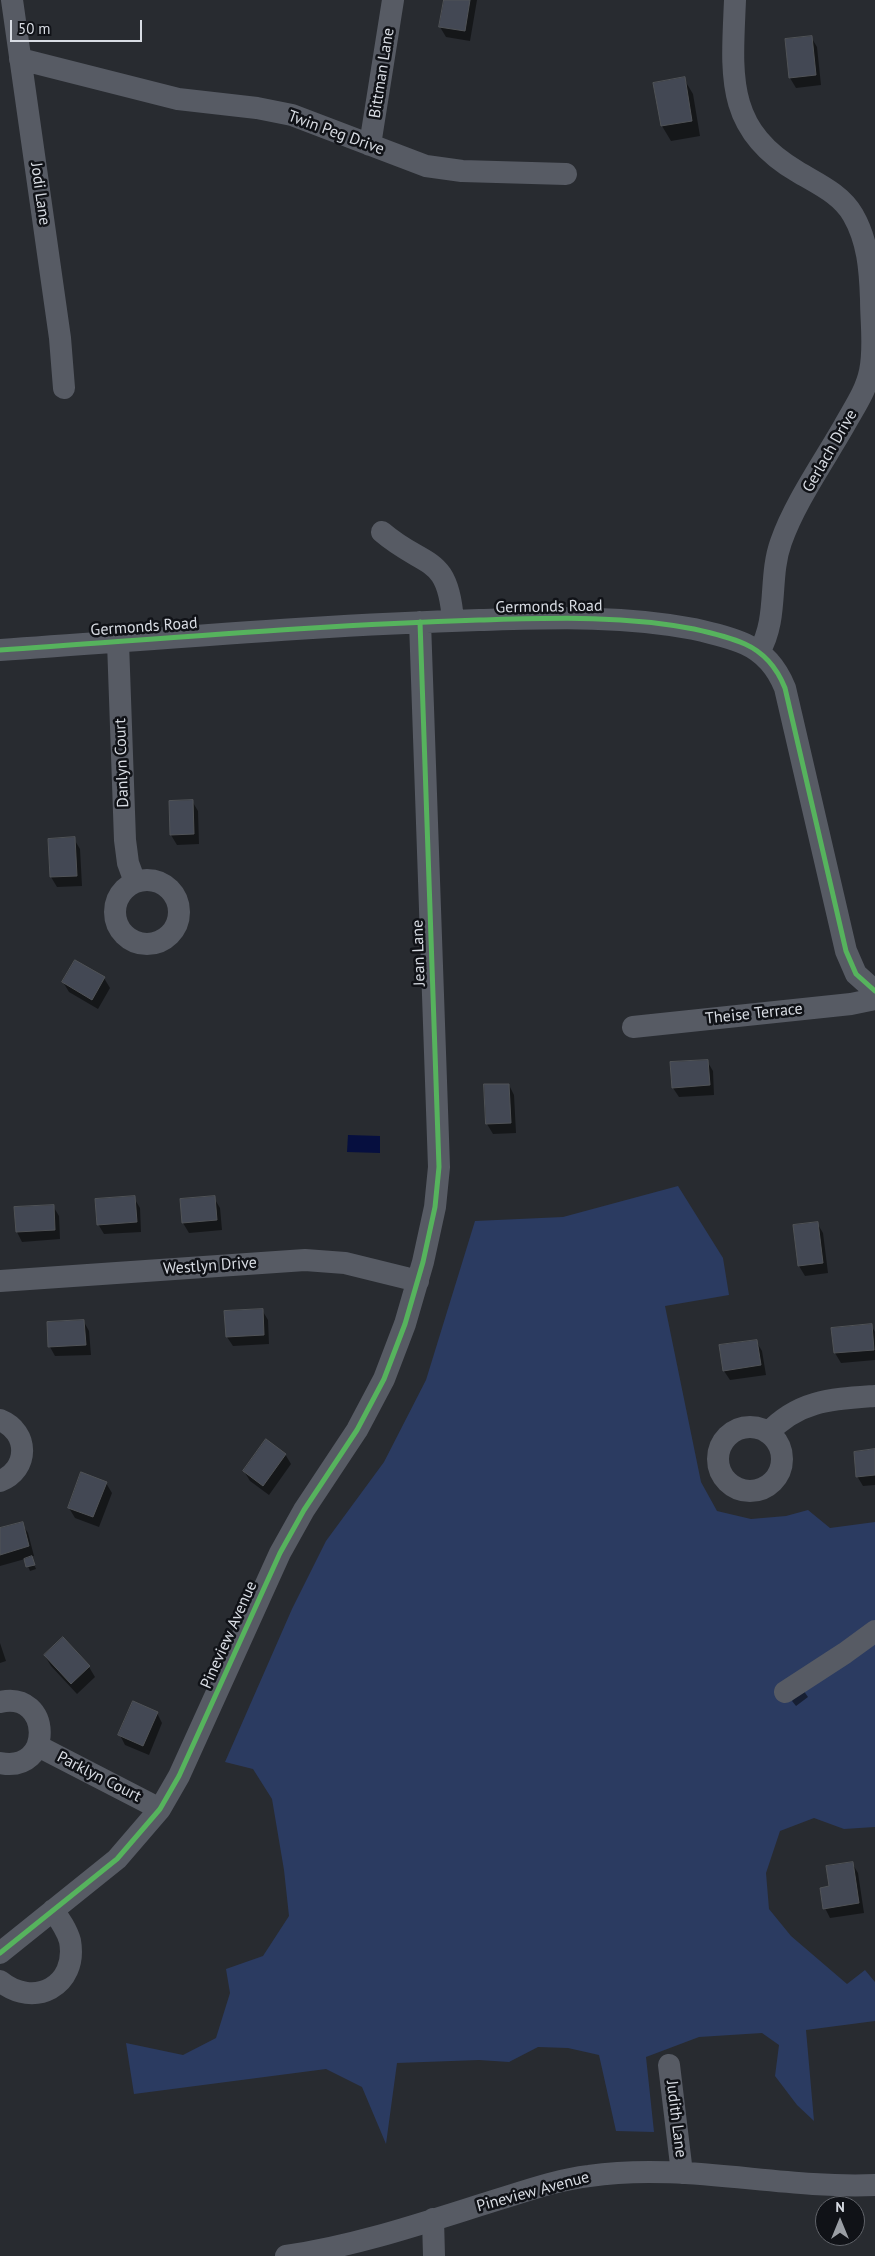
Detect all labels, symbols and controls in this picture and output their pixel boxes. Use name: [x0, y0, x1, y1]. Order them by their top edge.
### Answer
scale bar: [12, 10, 145, 42]
text: 50 m: [18, 19, 51, 38]
street label: Bittman Lane: [365, 26, 399, 120]
street label: Twin Peg Drive: [285, 107, 387, 159]
street label: Jodi Lane: [26, 161, 54, 227]
street label: Gerlach Drive: [799, 406, 861, 496]
street label: Germonds Road: [495, 596, 603, 618]
street label: Germonds Road: [90, 614, 198, 640]
street label: Danlyn Court: [111, 718, 133, 808]
street label: Jean Lane: [408, 919, 430, 987]
street label: Theise Terrace: [704, 999, 804, 1029]
street label: Westlyn Drive: [163, 1253, 257, 1279]
street label: Pineview Avenue: [197, 1578, 261, 1692]
street label: Parklyn Court: [54, 1748, 144, 1806]
street label: Judith Lane: [662, 2079, 690, 2159]
street label: Pineview Avenue: [475, 2168, 591, 2216]
north arrow: [815, 2196, 865, 2246]
text: N: [835, 2198, 845, 2216]

